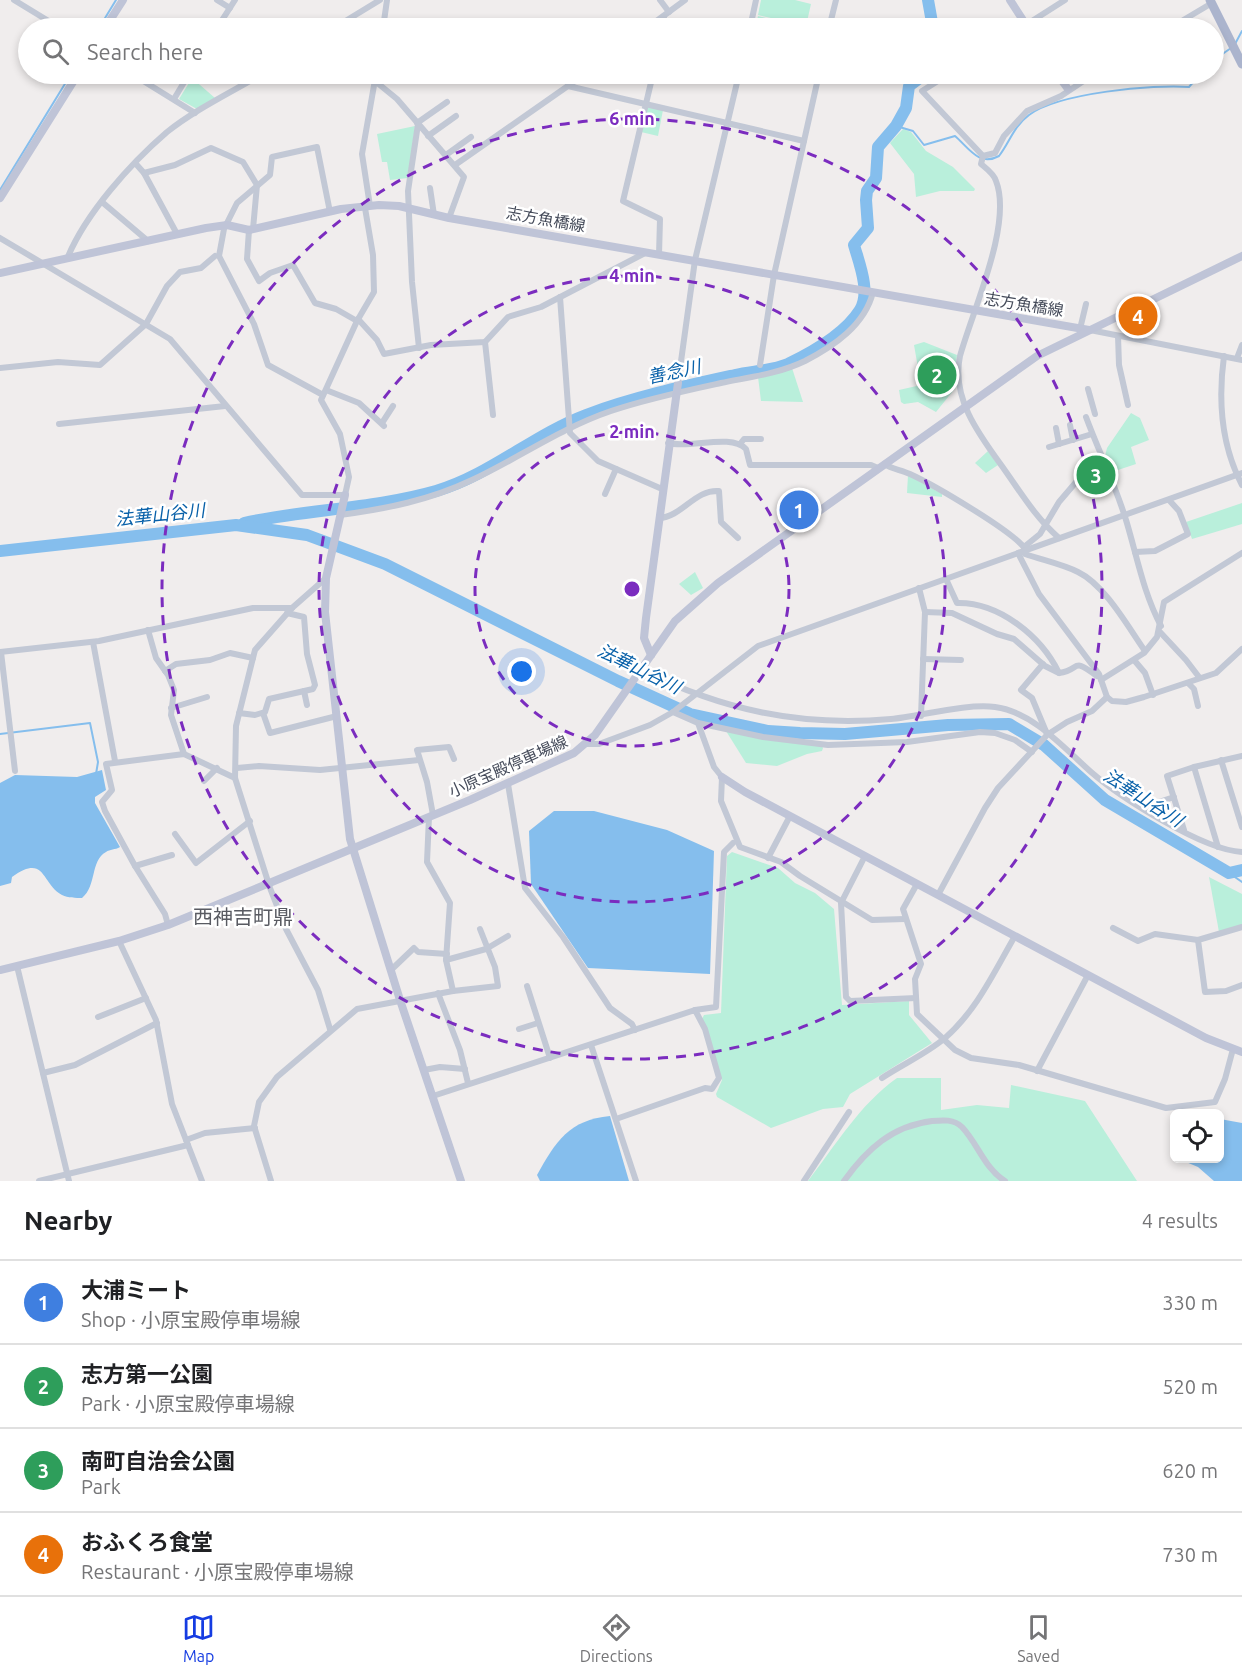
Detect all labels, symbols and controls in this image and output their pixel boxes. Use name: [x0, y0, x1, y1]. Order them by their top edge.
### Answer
search box: [18, 18, 1224, 84]
icon: search: [39, 35, 72, 68]
text: Search here: [87, 39, 203, 64]
text: 6 min: [609, 108, 655, 128]
street label: 志方魚橋線: [505, 203, 587, 235]
text: 4 min: [609, 265, 655, 285]
street label: 志方魚橋線: [983, 289, 1065, 319]
pin: 4: [1118, 294, 1158, 338]
pin: 2: [918, 352, 956, 398]
water label: 善念川: [645, 355, 704, 386]
text: 2 min: [609, 421, 655, 441]
pin: 3: [1076, 452, 1116, 498]
pin: 1: [780, 488, 818, 532]
water label: 法華山谷川: [114, 499, 208, 529]
centre of rings: [622, 579, 642, 599]
water label: 法華山谷川: [595, 639, 686, 698]
your location: [507, 657, 536, 686]
street label: 小原宝殿停車場線: [446, 732, 570, 800]
water label: 法華山谷川: [1100, 764, 1188, 831]
district label: 西神吉町鼎: [193, 905, 293, 928]
map controls: [1170, 1109, 1224, 1163]
button: locate: [1170, 1109, 1224, 1163]
text: Nearby: [24, 1206, 112, 1235]
text: 4 results: [1142, 1209, 1218, 1232]
text: 大浦ミート: [81, 1277, 191, 1302]
text: 1: [38, 1291, 49, 1314]
text: 330 m: [1162, 1291, 1218, 1314]
text: Shop · 小原宝殿停車場線: [81, 1308, 300, 1331]
text: 志方第一公園: [81, 1361, 213, 1386]
text: 2: [38, 1375, 49, 1398]
text: 520 m: [1162, 1375, 1218, 1398]
text: Park · 小原宝殿停車場線: [81, 1392, 295, 1415]
text: 南町自治会公園: [81, 1448, 235, 1473]
text: 3: [38, 1459, 49, 1482]
text: 620 m: [1162, 1459, 1218, 1482]
text: Park: [81, 1475, 121, 1498]
text: おふくろ食堂: [81, 1529, 213, 1554]
text: 4: [38, 1543, 49, 1566]
text: 730 m: [1162, 1543, 1218, 1566]
text: Restaurant · 小原宝殿停車場線: [81, 1560, 354, 1583]
tab: Map: [182, 1611, 215, 1665]
tab: Directions: [580, 1611, 653, 1665]
tab: Saved: [1017, 1611, 1060, 1665]

